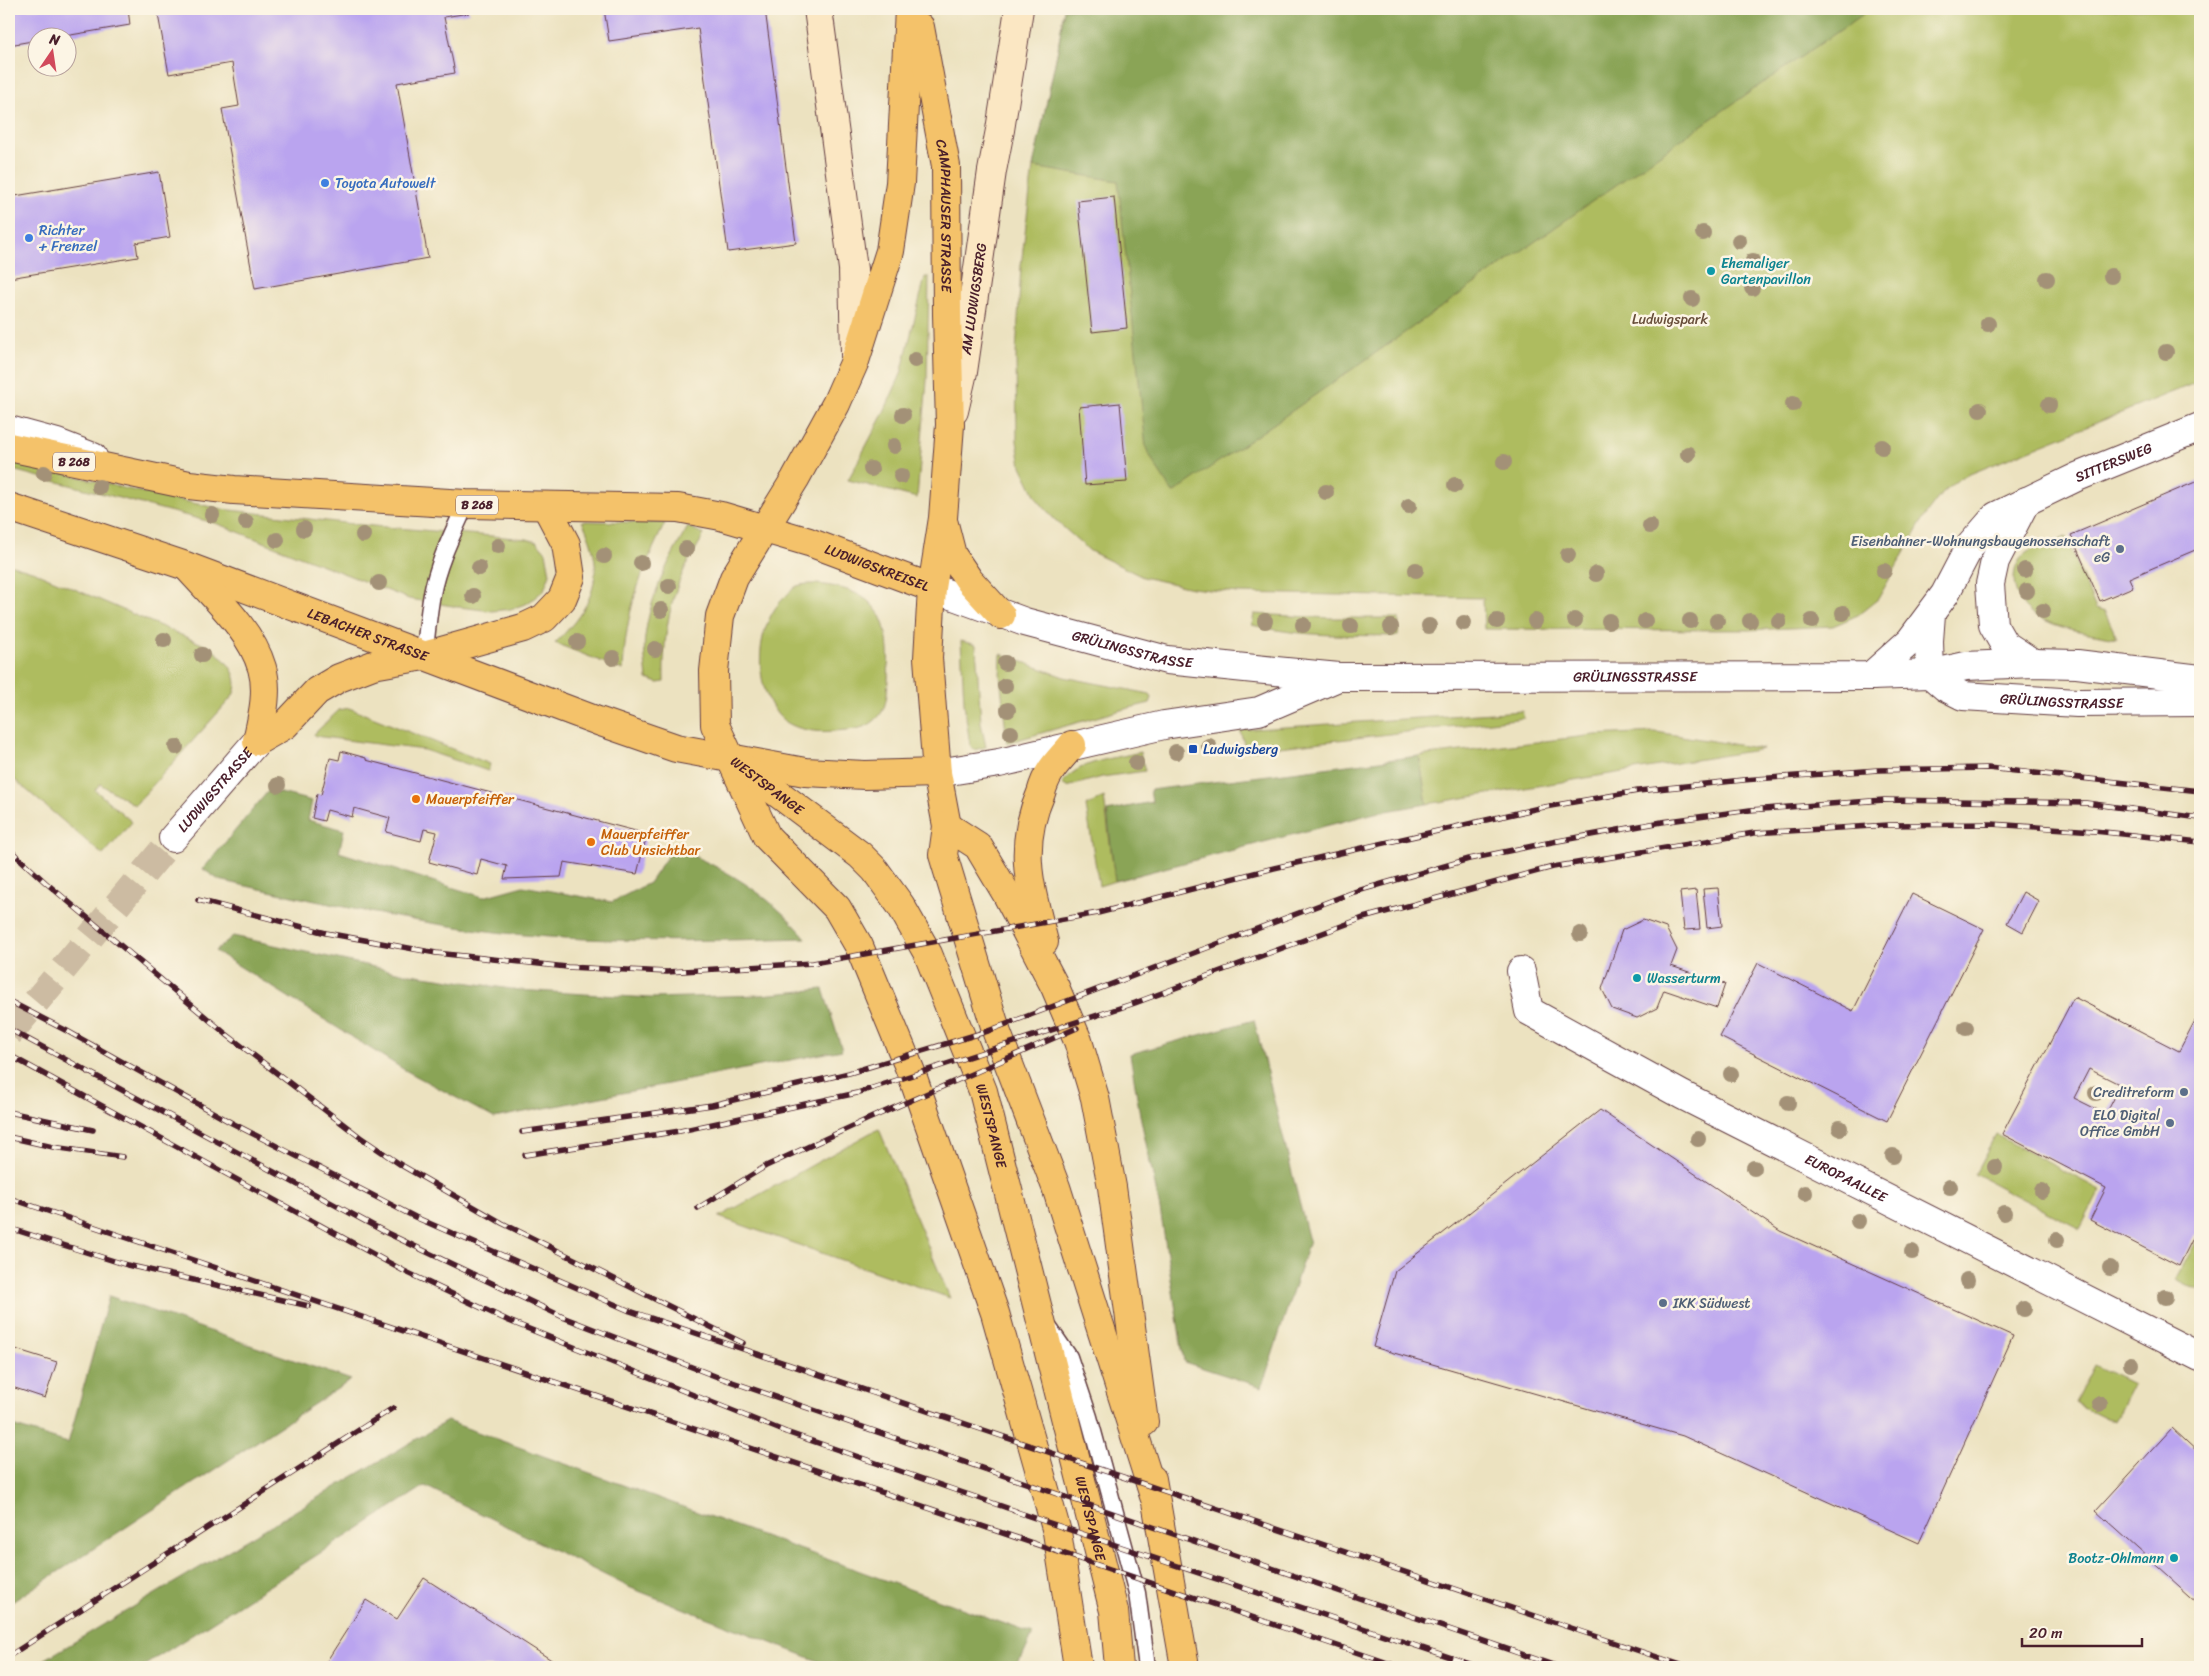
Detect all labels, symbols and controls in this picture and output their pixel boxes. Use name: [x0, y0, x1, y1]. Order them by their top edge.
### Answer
text: N: [46, 26, 63, 53]
north arrow: [28, 28, 78, 78]
street label: CAMPHAUSER STRASSE: [929, 137, 959, 294]
place label: Toyota Autowelt: [335, 171, 437, 196]
marker: Toyota Autowelt: [319, 177, 331, 189]
place label: Richter + Frenzel: [38, 218, 98, 259]
marker: Richter + Frenzel: [23, 232, 35, 244]
street label: AM LUDWIGSBERG: [953, 241, 994, 357]
place label: Ehemaliger Gartenpavillon: [1721, 251, 1811, 292]
marker: Ehemaliger Gartenpavillon: [1705, 265, 1717, 277]
park label: Ludwigspark: [1632, 307, 1709, 332]
street label: SITTERSWEG: [2071, 435, 2156, 489]
road number: B 268: [53, 452, 95, 472]
road number: B 268: [456, 496, 498, 514]
place label: Eisenbahner-Wohnungsbaugenossenschaft eG: [1851, 529, 2110, 570]
street label: LUDWIGSKREISEL: [821, 536, 934, 599]
marker: Eisenbahner-Wohnungsbaugenossenschaft eG: [2114, 543, 2126, 555]
street label: LEBACHER STRASSE: [304, 600, 433, 669]
street label: GRÜLINGSSTRASSE: [1069, 623, 1195, 675]
street label: GRÜLINGSSTRASSE: [1573, 664, 1698, 689]
street label: GRÜLINGSSTRASSE: [1999, 686, 2125, 716]
place label: Ludwigsberg: [1203, 737, 1278, 762]
street label: LUDWIGSTRASSE: [171, 741, 260, 838]
marker: Ludwigsberg: [1187, 743, 1199, 755]
street label: WESTSPANGE: [725, 749, 810, 822]
place label: Mauerpfeiffer: [426, 787, 515, 812]
marker: Mauerpfeiffer: [410, 793, 422, 805]
place label: Mauerpfeiffer Club Unsichtbar: [601, 822, 701, 863]
marker: Mauerpfeiffer Club Unsichtbar: [585, 836, 597, 848]
place label: Wasserturm: [1647, 966, 1721, 991]
marker: Wasserturm: [1631, 972, 1643, 984]
street label: WESTSPANGE: [969, 1079, 1015, 1172]
place label: Creditreform: [2093, 1080, 2174, 1105]
marker: Creditreform: [2178, 1086, 2190, 1098]
place label: ELO Digital Office GmbH: [2080, 1103, 2161, 1144]
marker: ELO Digital Office GmbH: [2164, 1117, 2176, 1129]
street label: EUROPAALLEE: [1800, 1147, 1893, 1210]
place label: IKK Südwest: [1672, 1291, 1750, 1316]
marker: IKK Südwest: [1657, 1297, 1669, 1309]
street label: WESTSPANGE: [1068, 1473, 1114, 1565]
place label: Bootz-Ohlmann: [2068, 1546, 2164, 1571]
marker: Bootz-Ohlmann: [2168, 1552, 2180, 1564]
scale bar: [2022, 1616, 2142, 1648]
text: 20 m: [2029, 1620, 2063, 1646]

